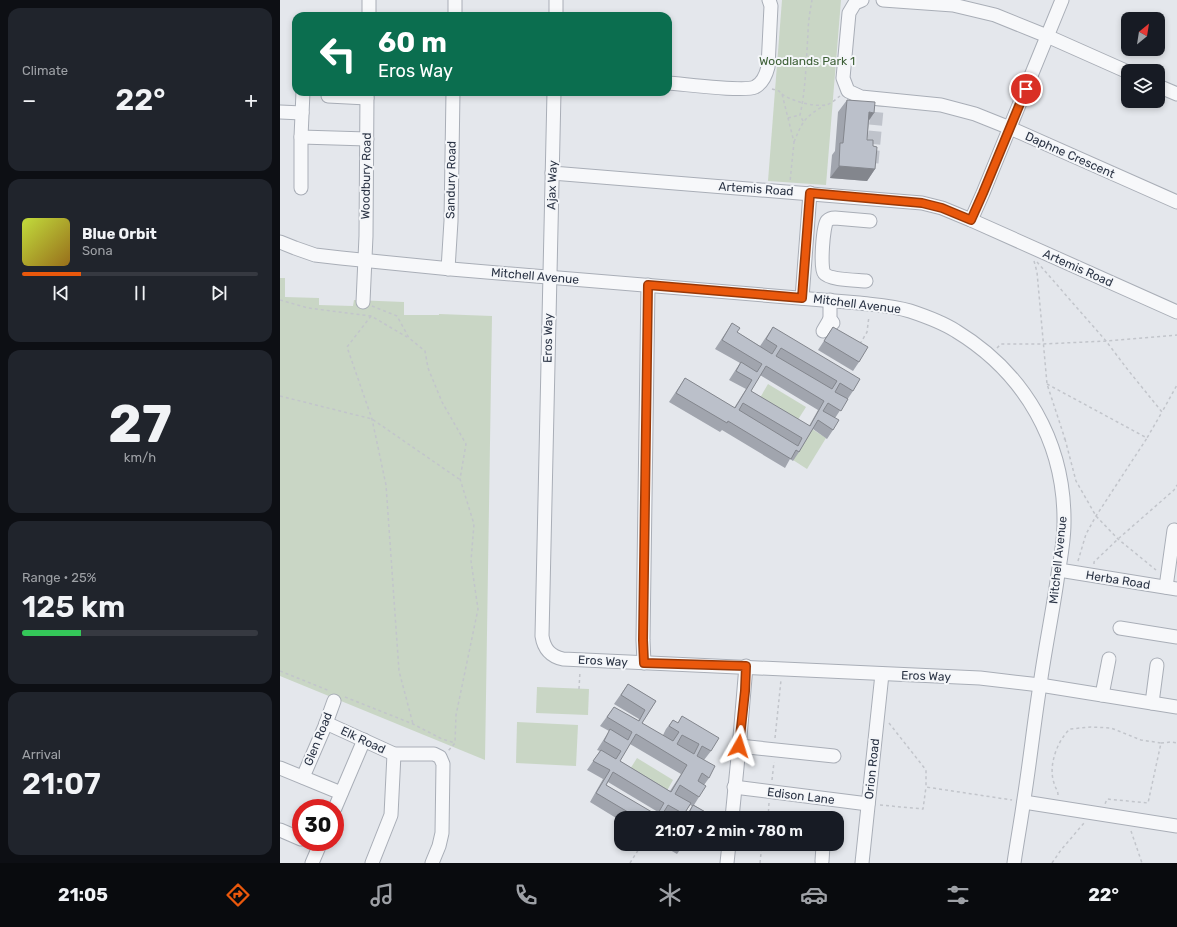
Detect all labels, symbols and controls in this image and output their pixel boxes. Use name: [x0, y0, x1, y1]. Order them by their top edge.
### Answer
north arrow: [1121, 12, 1165, 56]
map controls: [1121, 12, 1165, 108]
text: 60 m: [378, 26, 447, 59]
icon: left: [312, 28, 364, 80]
park label: Woodlands Park 1: [759, 54, 855, 68]
text: Eros Way: [378, 60, 453, 82]
text: Climate: [22, 63, 68, 78]
button: layers: [1121, 64, 1165, 108]
pin: [1009, 72, 1043, 106]
icon: arrive: [1015, 78, 1037, 100]
text: 22°: [115, 82, 165, 118]
text: −: [22, 87, 36, 114]
text: +: [244, 87, 258, 114]
street label: Daphne Crescent: [1023, 129, 1117, 181]
street label: Woodbury Road: [358, 132, 374, 220]
street label: Sandury Road: [443, 141, 459, 219]
street label: Ajax Way: [544, 160, 560, 210]
street label: Artemis Road: [718, 179, 794, 199]
text: Blue Orbit: [82, 225, 157, 243]
text: Sona: [82, 243, 113, 258]
street label: Artemis Road: [1041, 246, 1115, 290]
street label: Mitchell Avenue: [490, 265, 580, 287]
icon: previous: [50, 282, 72, 304]
icon: pause: [129, 282, 151, 304]
icon: next: [208, 282, 230, 304]
street label: Mitchell Avenue: [812, 292, 902, 316]
street label: Eros Way: [541, 313, 555, 363]
text: 27: [108, 393, 172, 455]
text: km/h: [124, 450, 156, 465]
street label: Mitchell Avenue: [1046, 515, 1070, 605]
street label: Herba Road: [1085, 568, 1151, 592]
text: Range · 25%: [22, 570, 97, 585]
text: 125 km: [22, 589, 125, 625]
street label: Eros Way: [578, 653, 629, 669]
street label: Eros Way: [901, 668, 952, 684]
street label: Glen Road: [301, 710, 335, 768]
street label: Elk Road: [338, 724, 388, 756]
position arrow: [718, 725, 760, 767]
street label: Orion Road: [862, 738, 882, 800]
text: Arrival: [22, 747, 61, 762]
text: 21:07: [22, 766, 101, 802]
street label: Edison Lane: [766, 785, 836, 807]
speed limit sign: 30: [292, 799, 344, 851]
text: 21:07 · 2 min · 780 m: [655, 822, 803, 840]
icon: directions: [224, 881, 252, 909]
icon: music: [368, 881, 396, 909]
icon: phone: [512, 881, 540, 909]
icon: climate: [656, 881, 684, 909]
icon: car: [800, 881, 828, 909]
icon: filters: [944, 881, 972, 909]
text: 21:05: [58, 884, 108, 906]
text: 22°: [1088, 884, 1119, 906]

